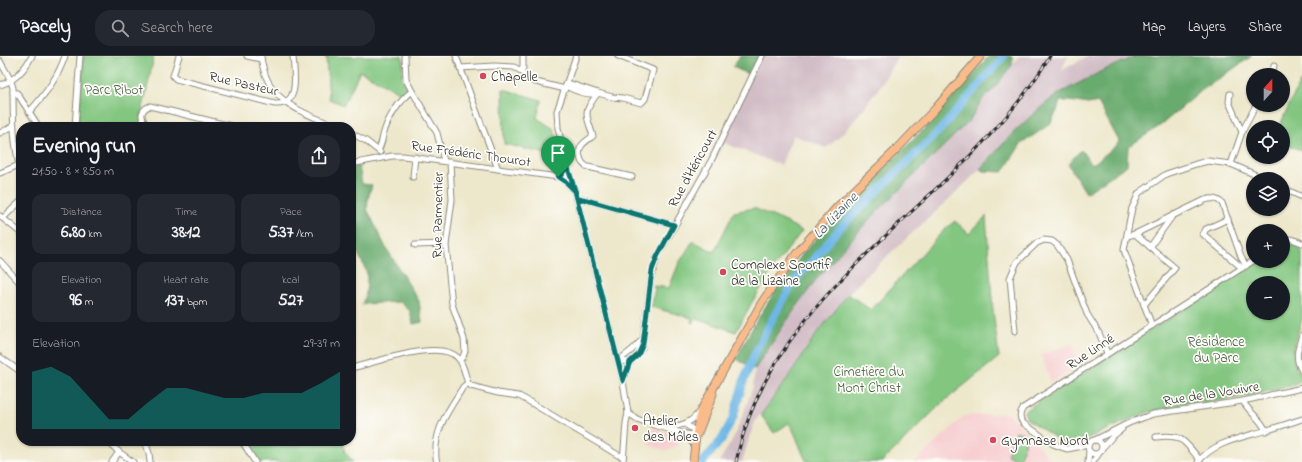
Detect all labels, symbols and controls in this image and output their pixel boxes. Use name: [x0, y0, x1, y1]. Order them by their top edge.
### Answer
search box: [95, 10, 375, 46]
text: Pacely: [20, 14, 71, 41]
icon: search: [109, 17, 131, 39]
text: Search here: [141, 17, 213, 39]
text: Map: [1142, 17, 1166, 38]
text: Layers: [1188, 17, 1226, 38]
text: Share: [1248, 17, 1282, 38]
street label: Rue Pasteur: [207, 66, 281, 103]
place label: Chapelle: [491, 67, 538, 88]
north arrow: [1246, 68, 1290, 112]
map controls: [1246, 68, 1290, 320]
marker: Chapelle: [478, 71, 488, 81]
park label: Parc Ribot: [85, 80, 144, 101]
button: locate: [1246, 120, 1290, 164]
street label: Rue d'Héricourt: [663, 126, 724, 212]
text: Evening run: [32, 131, 136, 163]
button: share: [298, 135, 340, 177]
street label: Rue Frédéric Thourot: [409, 136, 532, 173]
pin: [541, 136, 575, 177]
icon: arrive: [547, 142, 569, 164]
text: 21:50 · 8 × 850 m: [32, 162, 114, 181]
street label: Rue Parmentier: [427, 171, 450, 258]
button: layers: [1246, 172, 1290, 216]
water label: La Lizaine: [808, 187, 864, 244]
text: Distance: [61, 204, 102, 220]
text: Time: [175, 204, 197, 220]
text: Pace: [280, 204, 301, 220]
text: 6.80: [61, 220, 86, 245]
text: 38:12: [172, 220, 200, 245]
text: 5:37: [268, 220, 294, 245]
button: +: [1246, 224, 1290, 268]
text: km: [86, 226, 102, 242]
text: /km: [294, 226, 313, 242]
place label: Complexe Sportif de la Lizaine: [731, 255, 831, 292]
marker: Complexe Sportif de la Lizaine: [718, 267, 728, 277]
text: Elevation: [61, 272, 102, 288]
text: Heart rate: [163, 272, 209, 288]
text: kcal: [282, 272, 299, 288]
button: −: [1246, 276, 1290, 320]
text: 96: [69, 288, 82, 313]
text: 137: [165, 288, 184, 313]
text: 527: [278, 288, 303, 313]
text: m: [82, 294, 93, 310]
text: bpm: [184, 294, 207, 310]
street label: Rue Linné: [1063, 329, 1119, 376]
park label: Résidence du Parc: [1187, 332, 1245, 369]
text: Elevation: [32, 334, 80, 353]
text: 29–39 m: [303, 334, 340, 353]
park label: Cimetière du Mont Christ: [834, 362, 904, 399]
street label: Rue de la Vouivre: [1162, 376, 1261, 412]
place label: Atelier des Môles: [643, 411, 699, 448]
marker: Atelier des Môles: [630, 423, 640, 433]
place label: Gymnase Nord: [1001, 431, 1089, 453]
marker: Gymnase Nord: [988, 435, 998, 445]

